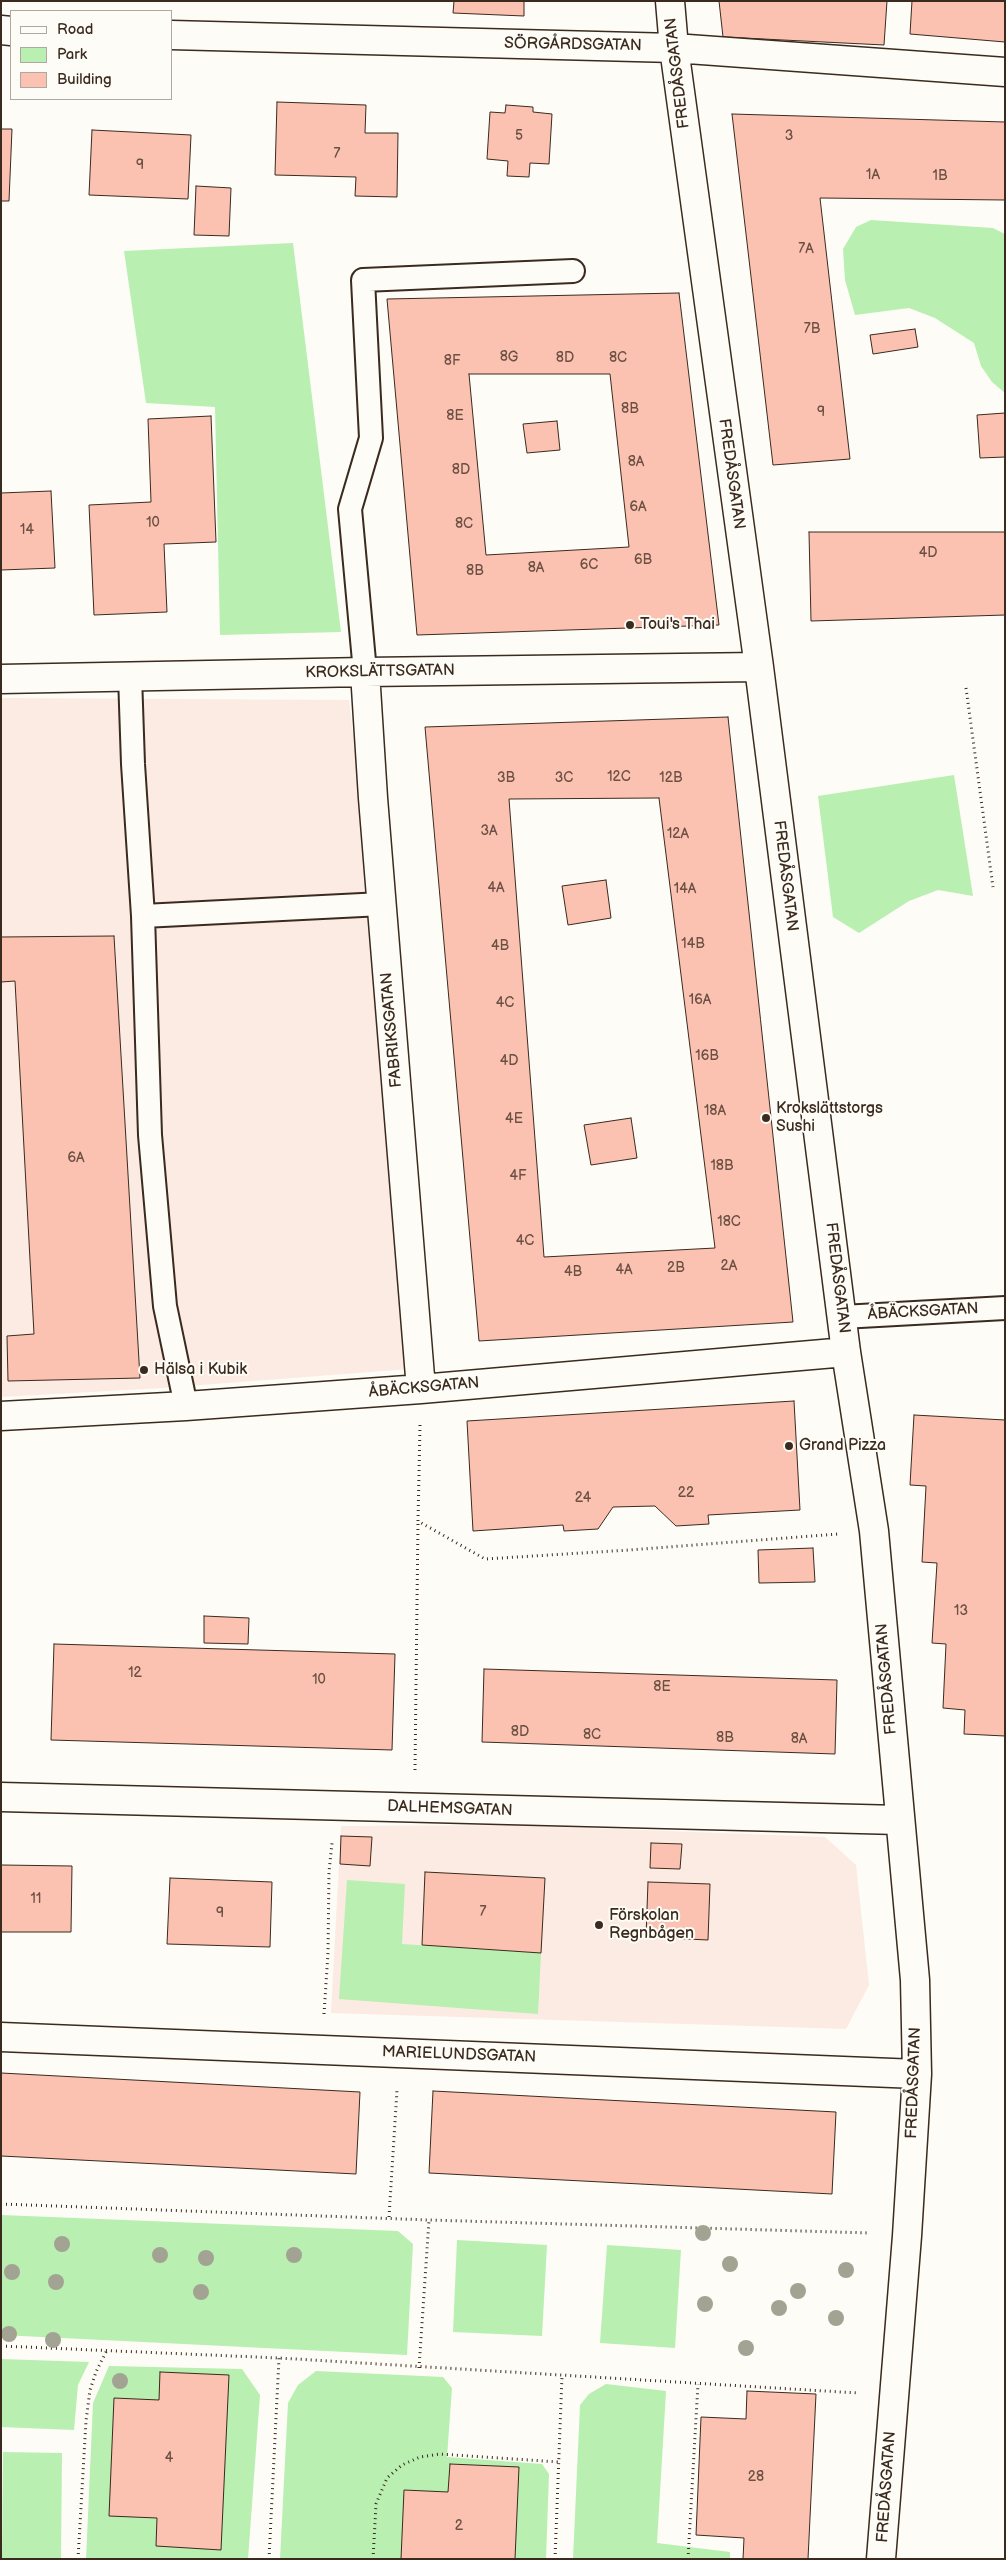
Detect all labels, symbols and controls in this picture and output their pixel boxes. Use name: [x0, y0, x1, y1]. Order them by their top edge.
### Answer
legend: [10, 10, 172, 100]
street label: FREDÅSGATAN: [662, 16, 694, 130]
text: Road: [57, 20, 93, 39]
street label: SÖRGÅRDSGATAN: [504, 34, 642, 56]
text: Park: [57, 45, 87, 64]
text: Building: [57, 70, 112, 89]
house number: 5: [515, 128, 523, 144]
house number: 3: [785, 128, 793, 144]
house number: 7: [334, 146, 340, 162]
house number: 9: [136, 157, 144, 173]
house number: 1A: [866, 167, 880, 183]
house number: 1B: [932, 168, 948, 184]
house number: 7A: [798, 241, 814, 257]
house number: 7B: [804, 321, 820, 337]
house number: 8G: [500, 349, 518, 365]
house number: 8D: [556, 350, 574, 366]
house number: 8C: [609, 350, 627, 366]
house number: 8F: [444, 353, 460, 369]
house number: 8B: [621, 401, 639, 417]
house number: 9: [817, 404, 825, 420]
house number: 8E: [446, 408, 464, 424]
street label: FREDÅSGATAN: [714, 417, 748, 531]
house number: 8A: [628, 454, 644, 470]
house number: 8D: [452, 462, 470, 478]
house number: 6A: [629, 499, 647, 515]
house number: 10: [146, 515, 160, 531]
house number: 8C: [455, 516, 473, 532]
house number: 14: [20, 522, 34, 538]
house number: 4D: [919, 545, 937, 561]
house number: 6B: [634, 552, 652, 568]
house number: 6C: [580, 557, 598, 573]
house number: 8A: [528, 560, 544, 576]
house number: 8B: [466, 563, 484, 579]
place label: Toui's Thai: [640, 615, 715, 635]
marker: Toui's Thai: [624, 619, 636, 631]
street label: KROKSLÄTTSGATAN: [305, 661, 455, 683]
house number: 12C: [607, 769, 631, 785]
house number: 3B: [497, 770, 515, 786]
house number: 3C: [555, 770, 573, 786]
house number: 12B: [659, 770, 683, 786]
street label: FREDÅSGATAN: [769, 819, 801, 933]
house number: 3A: [480, 823, 498, 839]
house number: 12A: [667, 826, 689, 842]
house number: 4A: [487, 880, 505, 896]
house number: 14A: [674, 881, 696, 897]
house number: 14B: [681, 936, 705, 952]
house number: 4B: [491, 938, 509, 954]
street label: FABRIKSGATAN: [377, 972, 407, 1088]
house number: 16A: [689, 992, 711, 1008]
house number: 4C: [496, 995, 514, 1011]
house number: 16B: [695, 1048, 719, 1064]
house number: 4D: [500, 1053, 518, 1069]
place label: Krokslättstorgs Sushi: [776, 1099, 883, 1137]
house number: 18A: [704, 1103, 726, 1119]
house number: 4E: [505, 1111, 523, 1127]
marker: Krokslättstorgs Sushi: [760, 1112, 772, 1124]
house number: 6A: [67, 1150, 85, 1166]
house number: 18B: [710, 1158, 734, 1174]
house number: 4F: [510, 1168, 526, 1184]
house number: 18C: [717, 1214, 741, 1230]
street label: FREDÅSGATAN: [821, 1221, 853, 1335]
house number: 4C: [516, 1233, 534, 1249]
house number: 2A: [721, 1258, 737, 1274]
house number: 2B: [667, 1260, 685, 1276]
house number: 4A: [615, 1262, 633, 1278]
house number: 4B: [564, 1264, 582, 1280]
street label: ÅBÄCKSGATAN: [867, 1300, 979, 1324]
place label: Hälsa i Kubik: [154, 1360, 247, 1380]
marker: Hälsa i Kubik: [138, 1364, 150, 1376]
street label: ÅBÄCKSGATAN: [368, 1374, 480, 1402]
place label: Grand Pizza: [799, 1436, 886, 1456]
marker: Grand Pizza: [783, 1440, 795, 1452]
house number: 22: [678, 1485, 694, 1501]
house number: 24: [575, 1490, 591, 1506]
house number: 13: [954, 1603, 968, 1619]
street label: FREDÅSGATAN: [873, 1622, 901, 1736]
house number: 12: [128, 1665, 142, 1681]
house number: 10: [312, 1672, 326, 1688]
house number: 8E: [653, 1679, 671, 1695]
house number: 8D: [511, 1724, 529, 1740]
house number: 8C: [583, 1727, 601, 1743]
house number: 8B: [716, 1730, 734, 1746]
house number: 8A: [791, 1731, 807, 1747]
street label: DALHEMSGATAN: [387, 1797, 513, 1821]
house number: 11: [31, 1891, 41, 1907]
house number: 7: [480, 1904, 486, 1920]
house number: 9: [216, 1905, 224, 1921]
place label: Förskolan Regnbågen: [609, 1906, 694, 1944]
marker: Förskolan Regnbågen: [593, 1919, 605, 1931]
street label: FREDÅSGATAN: [902, 2027, 926, 2139]
street label: MARIELUNDSGATAN: [382, 2043, 536, 2067]
street label: FREDÅSGATAN: [874, 2431, 900, 2543]
house number: 4: [165, 2450, 173, 2466]
house number: 28: [748, 2469, 764, 2485]
house number: 2: [455, 2518, 463, 2534]

